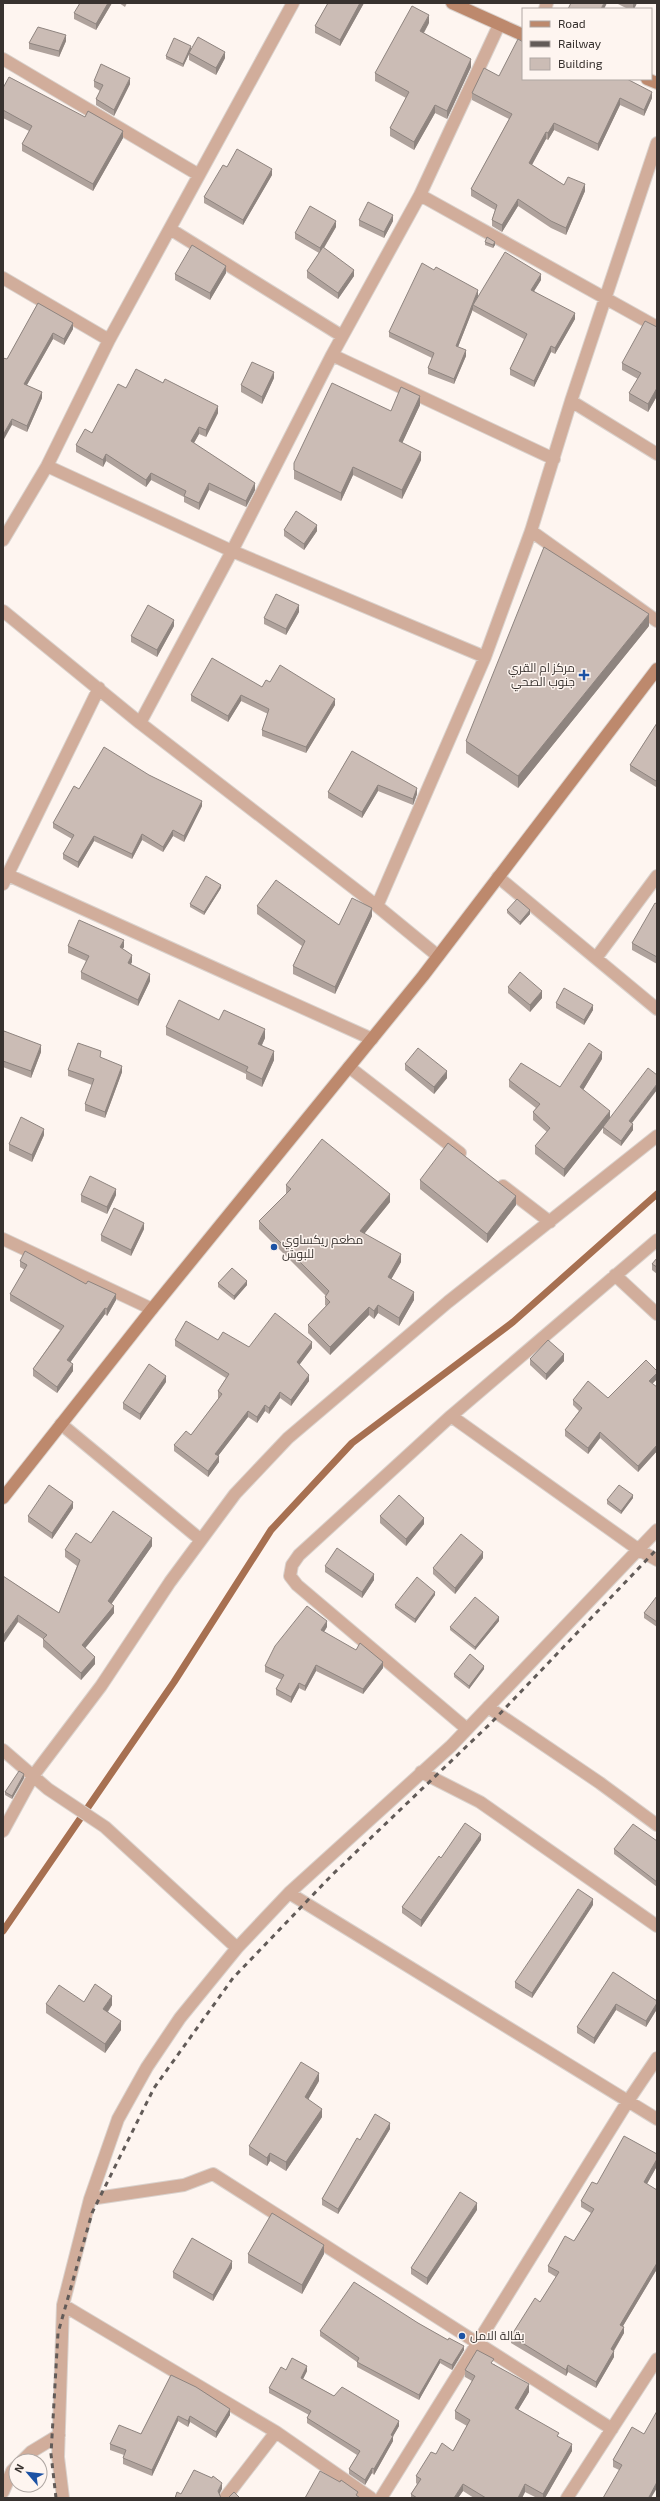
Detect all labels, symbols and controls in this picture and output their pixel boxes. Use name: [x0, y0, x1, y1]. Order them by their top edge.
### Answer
legend: [522, 8, 652, 80]
text: Road: [558, 16, 586, 30]
text: Railway: [558, 36, 602, 50]
text: Building: [558, 56, 603, 70]
place label: مركز ام القري جنوب الصحي: [508, 660, 575, 692]
marker: مركز ام القري جنوب الصحي: [578, 669, 590, 681]
place label: مطعم ريكساوي للبوش: [282, 1232, 363, 1261]
marker: مطعم ريكساوي للبوش: [269, 1242, 279, 1252]
place label: بقالة الامل: [470, 2328, 524, 2343]
marker: بقالة الامل: [457, 2331, 467, 2341]
north arrow: [8, 2453, 48, 2493]
text: N: [11, 2461, 26, 2475]

